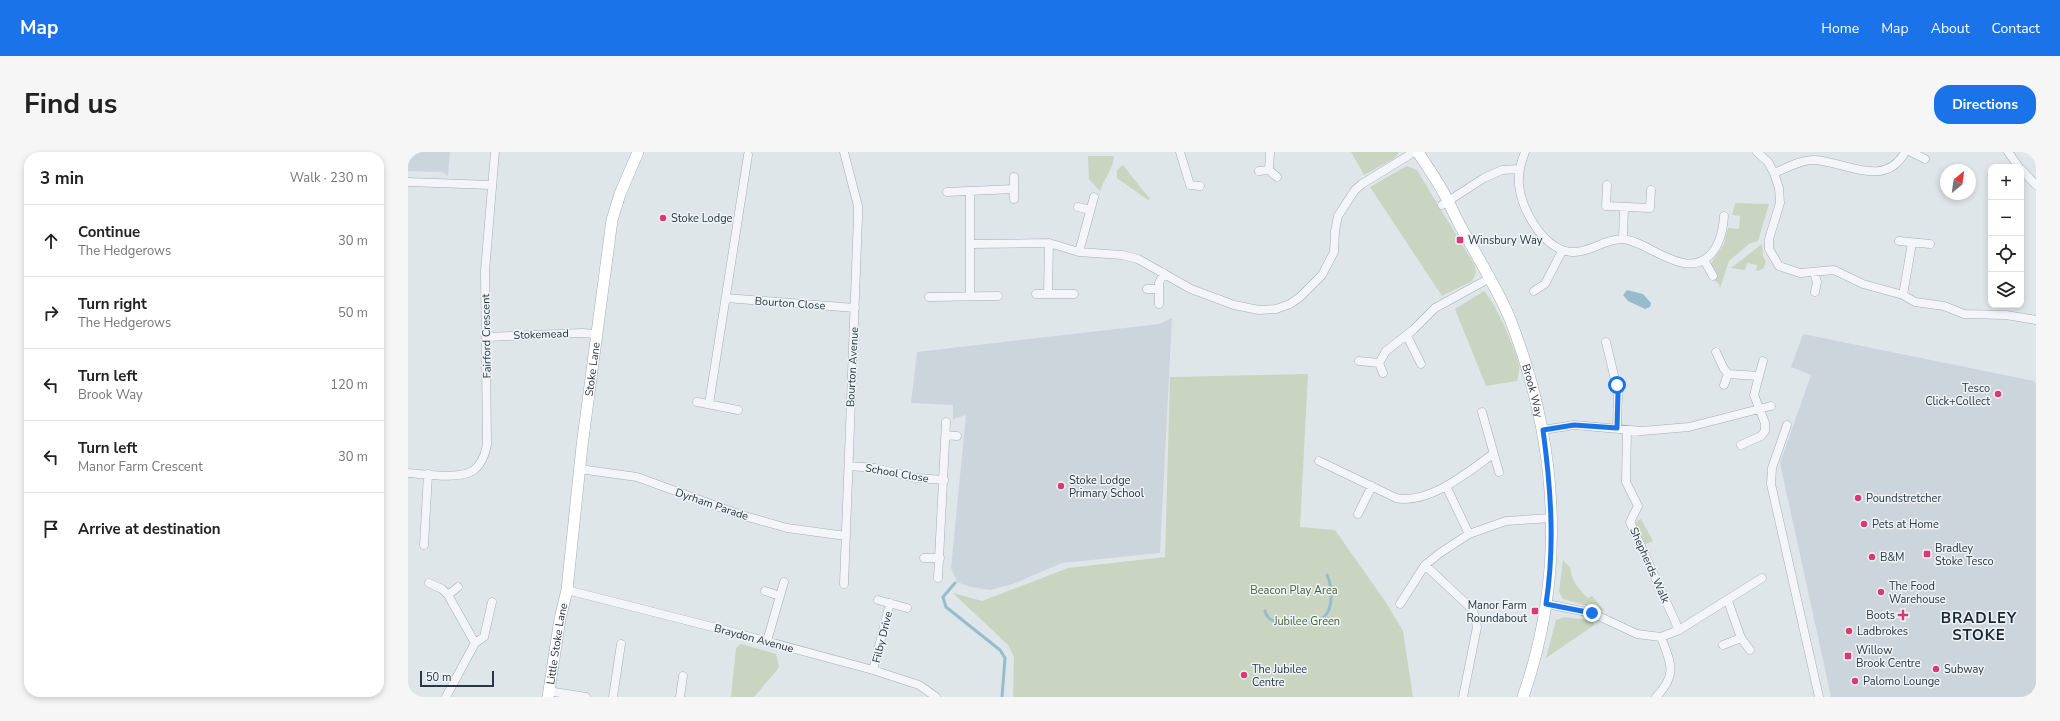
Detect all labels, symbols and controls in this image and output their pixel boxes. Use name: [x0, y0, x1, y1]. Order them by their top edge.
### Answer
text: Map: [20, 15, 58, 41]
text: Home: [1821, 19, 1859, 38]
text: Map: [1881, 19, 1909, 38]
text: About: [1931, 19, 1970, 38]
text: Contact: [1992, 19, 2040, 38]
text: Find us: [24, 85, 118, 123]
button: Directions: [1934, 85, 2036, 124]
north arrow: [1940, 164, 1976, 200]
map controls: [1988, 164, 2024, 308]
button: +: [1988, 164, 2024, 200]
text: 3 min: [40, 167, 84, 190]
text: Walk · 230 m: [290, 169, 368, 187]
button: −: [1988, 200, 2024, 236]
place label: Stoke Lodge: [671, 211, 733, 226]
marker: Stoke Lodge: [658, 213, 668, 223]
text: Continue: [78, 222, 140, 242]
icon: ahead: [40, 230, 62, 252]
text: 30 m: [338, 232, 368, 250]
place label: Winsbury Way: [1468, 233, 1543, 248]
marker: Winsbury Way: [1455, 235, 1465, 245]
button: locate: [1988, 236, 2024, 272]
text: The Hedgerows: [78, 242, 171, 260]
button: layers: [1988, 272, 2024, 308]
street label: Fairford Crescent: [478, 293, 495, 378]
text: Turn right: [78, 294, 147, 314]
street label: Bourton Close: [754, 294, 826, 313]
icon: right: [40, 302, 62, 324]
text: 50 m: [338, 304, 368, 322]
text: The Hedgerows: [78, 314, 171, 332]
street label: Stokemead: [513, 326, 569, 343]
street label: Bourton Avenue: [843, 326, 862, 408]
street label: Stoke Lane: [582, 341, 604, 397]
street label: Brook Way: [1518, 362, 1546, 419]
text: Turn left: [78, 366, 137, 386]
icon: left: [40, 374, 62, 396]
text: 120 m: [330, 376, 368, 394]
route start: [1608, 376, 1626, 394]
place label: Tesco Click+Collect: [1925, 381, 1990, 409]
text: Brook Way: [78, 386, 143, 404]
marker: Tesco Click+Collect: [1993, 389, 2003, 399]
text: Turn left: [78, 438, 137, 458]
icon: left: [40, 446, 62, 468]
text: 30 m: [338, 448, 368, 466]
text: Manor Farm Crescent: [78, 458, 203, 476]
street label: School Close: [864, 461, 930, 486]
place label: Stoke Lodge Primary School: [1069, 473, 1145, 501]
marker: Stoke Lodge Primary School: [1056, 481, 1066, 491]
street label: Dyrham Parade: [673, 485, 751, 524]
place label: Poundstretcher: [1866, 491, 1941, 506]
marker: Poundstretcher: [1853, 493, 1863, 503]
place label: Pets at Home: [1872, 517, 1939, 532]
icon: arrive: [40, 518, 62, 540]
text: Arrive at destination: [78, 519, 221, 539]
marker: Pets at Home: [1859, 519, 1869, 529]
street label: Shepherds Walk: [1626, 525, 1673, 606]
place label: Bradley Stoke Tesco: [1935, 541, 1994, 569]
marker: Bradley Stoke Tesco: [1922, 549, 1932, 559]
place label: B&M: [1880, 550, 1904, 565]
marker: B&M: [1867, 552, 1877, 562]
place label: The Food Warehouse: [1889, 579, 1946, 607]
park label: Beacon Play Area: [1250, 583, 1338, 598]
marker: The Food Warehouse: [1876, 587, 1886, 597]
place label: Manor Farm Roundabout: [1466, 598, 1527, 626]
street label: Little Stoke Lane: [543, 601, 572, 686]
route end: [1583, 604, 1601, 622]
marker: Manor Farm Roundabout: [1530, 606, 1540, 616]
place label: Boots: [1866, 608, 1895, 623]
district label: BRADLEY STOKE: [1941, 608, 2017, 645]
street label: Filby Drive: [869, 610, 896, 665]
marker: Boots: [1898, 610, 1908, 620]
park label: Jubilee Green: [1273, 614, 1340, 629]
street label: Braydon Avenue: [712, 621, 795, 656]
place label: Ladbrokes: [1857, 624, 1908, 639]
marker: Ladbrokes: [1844, 626, 1854, 636]
place label: Willow Brook Centre: [1856, 643, 1921, 671]
marker: Willow Brook Centre: [1843, 651, 1853, 661]
place label: The Jubilee Centre: [1252, 662, 1307, 690]
place label: Subway: [1944, 662, 1984, 677]
marker: Subway: [1931, 664, 1941, 674]
scale bar: [420, 669, 494, 688]
text: 50 m: [426, 670, 451, 685]
marker: The Jubilee Centre: [1239, 670, 1249, 680]
place label: Palomo Lounge: [1863, 674, 1940, 689]
marker: Palomo Lounge: [1850, 676, 1860, 686]

